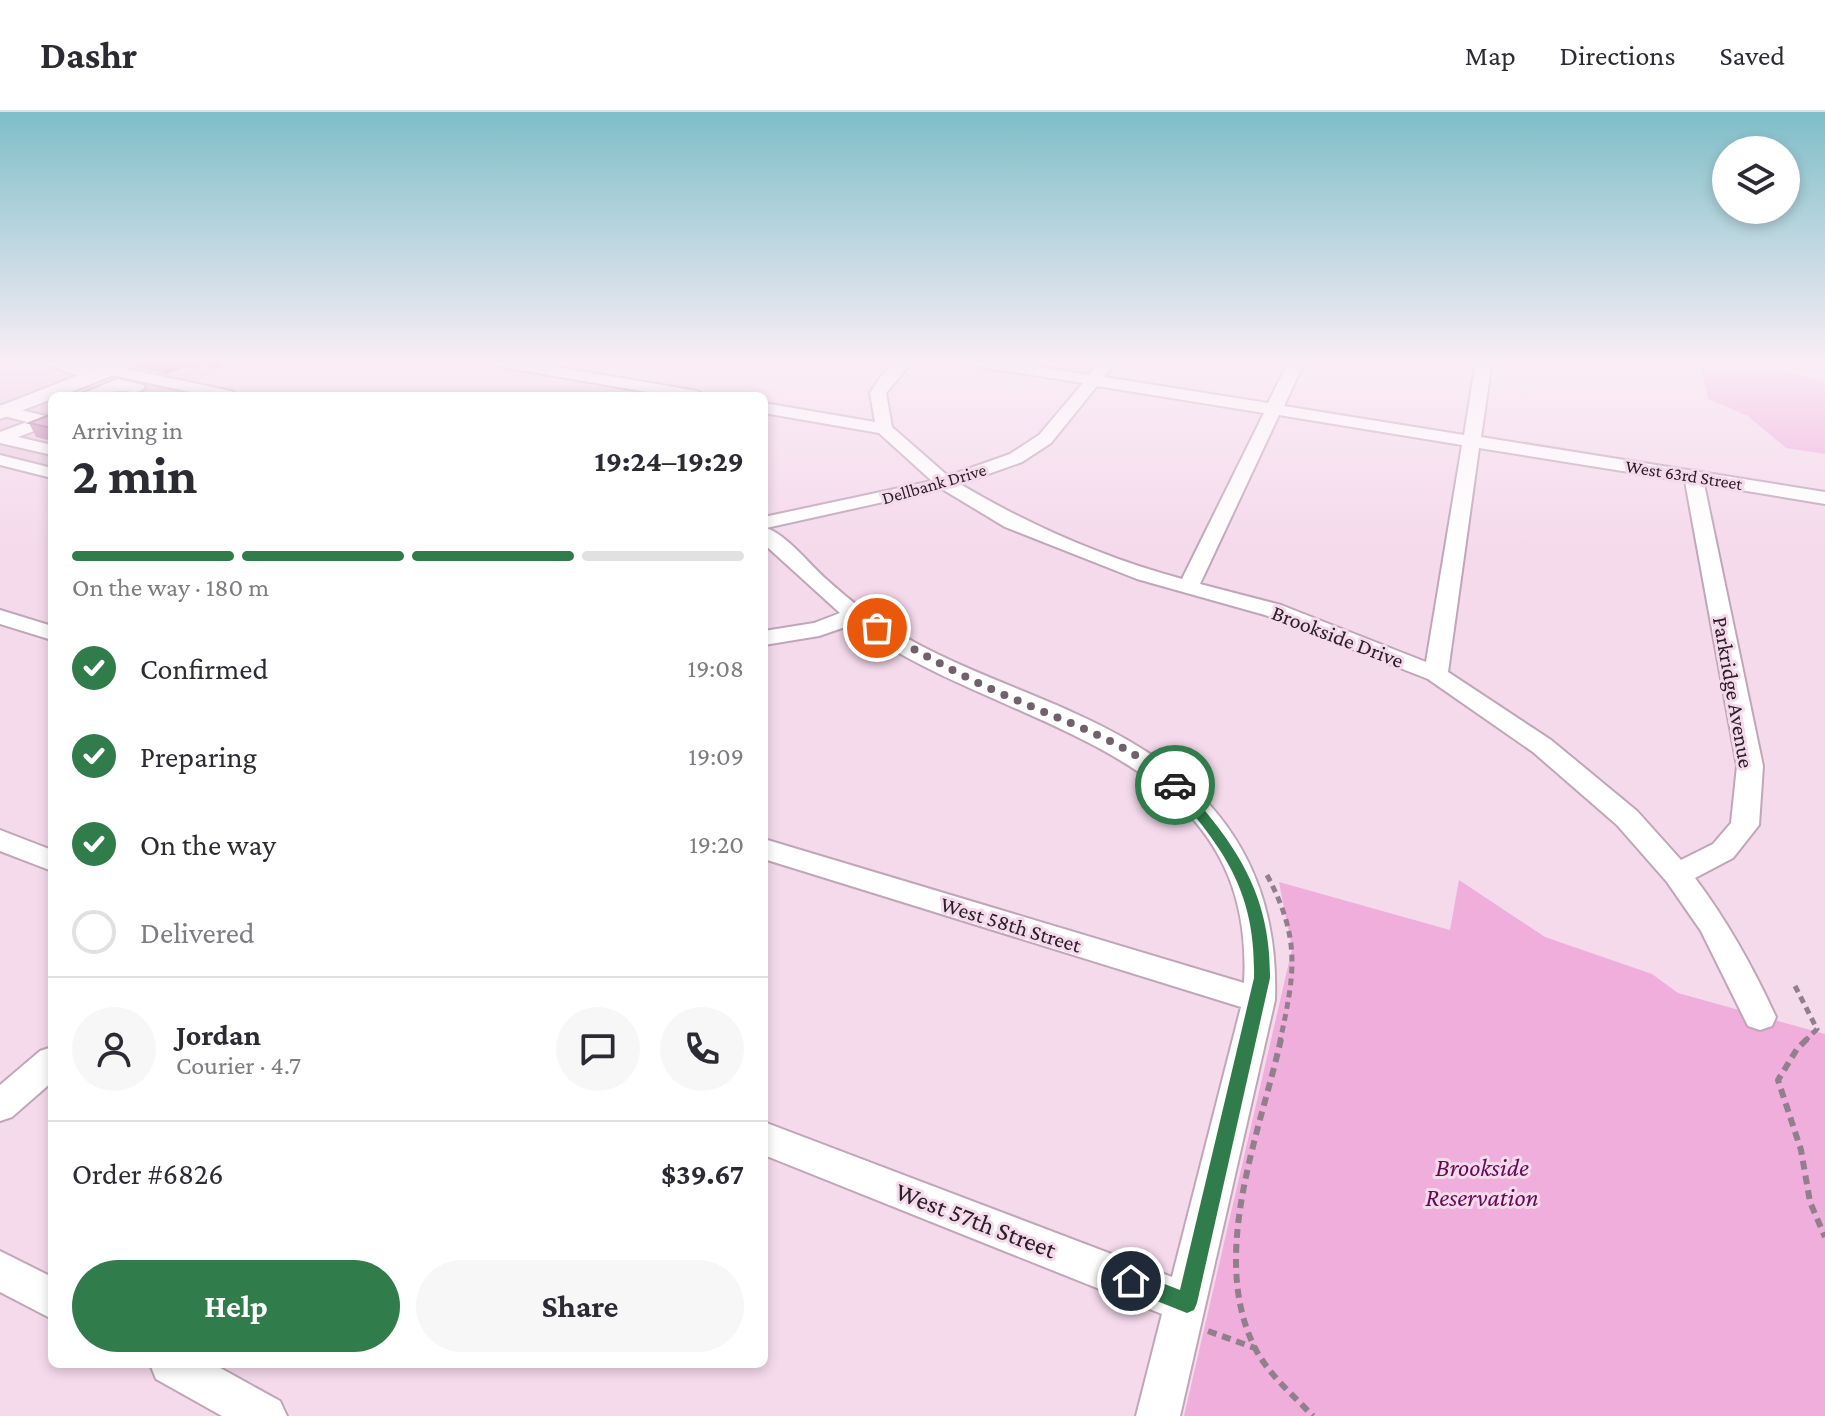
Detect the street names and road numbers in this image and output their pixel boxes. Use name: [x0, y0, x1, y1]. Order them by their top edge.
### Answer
street label: West 63rd Street: [1624, 456, 1745, 494]
street label: Dellbank Drive: [879, 460, 989, 508]
street label: Brookside Drive: [1268, 600, 1407, 673]
street label: Parkridge Avenue: [1708, 614, 1759, 770]
street label: West 58th Street: [937, 891, 1085, 958]
street label: West 57th Street: [891, 1177, 1061, 1265]

